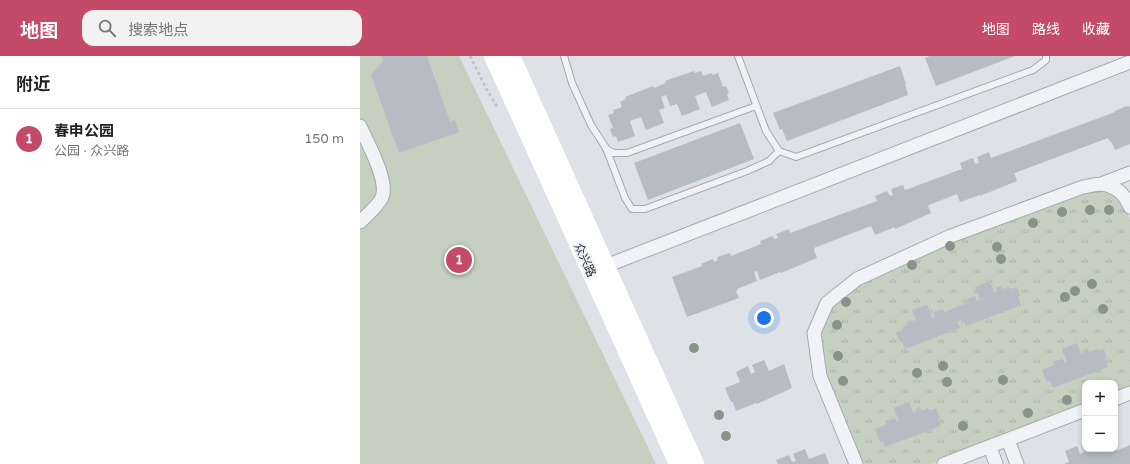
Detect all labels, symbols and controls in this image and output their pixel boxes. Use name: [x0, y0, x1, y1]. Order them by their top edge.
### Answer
search box: [82, 10, 362, 46]
icon: search: [96, 17, 118, 39]
text: 地图: [20, 20, 58, 42]
text: 搜索地点: [128, 21, 188, 39]
text: 地图: [982, 21, 1010, 38]
text: 路线: [1032, 21, 1060, 38]
text: 收藏: [1082, 21, 1110, 38]
text: 附近: [16, 74, 50, 95]
text: 春申公园: [54, 122, 114, 140]
text: 1: [25, 131, 33, 147]
text: 150 m: [304, 131, 344, 147]
text: 公园 · 众兴路: [54, 143, 129, 159]
street label: 众兴路: [571, 241, 599, 279]
pin: 1: [446, 245, 472, 275]
your location: [754, 308, 774, 328]
map controls: [1082, 380, 1118, 452]
button: +: [1082, 380, 1118, 416]
button: −: [1082, 416, 1118, 452]

